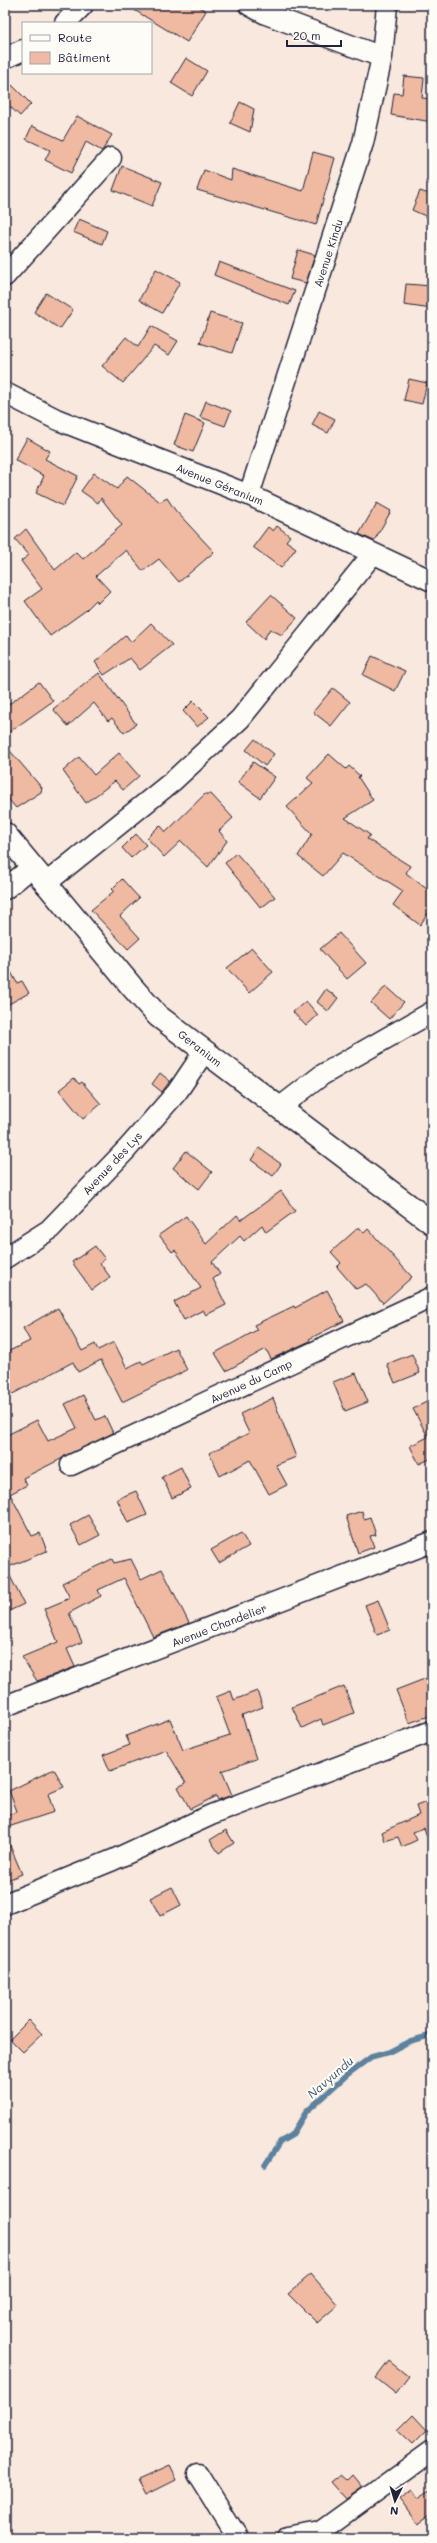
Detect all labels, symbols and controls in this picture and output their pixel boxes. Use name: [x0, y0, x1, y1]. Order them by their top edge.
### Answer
legend: [22, 22, 152, 74]
scale bar: [287, 22, 341, 48]
text: 20 m: [293, 27, 321, 43]
text: Route: [58, 29, 92, 45]
text: Bâtiment: [58, 49, 111, 65]
street label: Avenue Kindu: [310, 217, 346, 289]
street label: Avenue Géranium: [174, 460, 266, 508]
street label: Geranium: [175, 1026, 225, 1070]
street label: Avenue des Lys: [79, 1128, 145, 1198]
street label: Avenue du Camp: [208, 1355, 294, 1406]
street label: Avenue Chandelier: [169, 1600, 269, 1650]
water label: Navyundu: [303, 2052, 357, 2102]
north arrow: [375, 2481, 415, 2521]
text: N: [389, 2504, 399, 2519]

